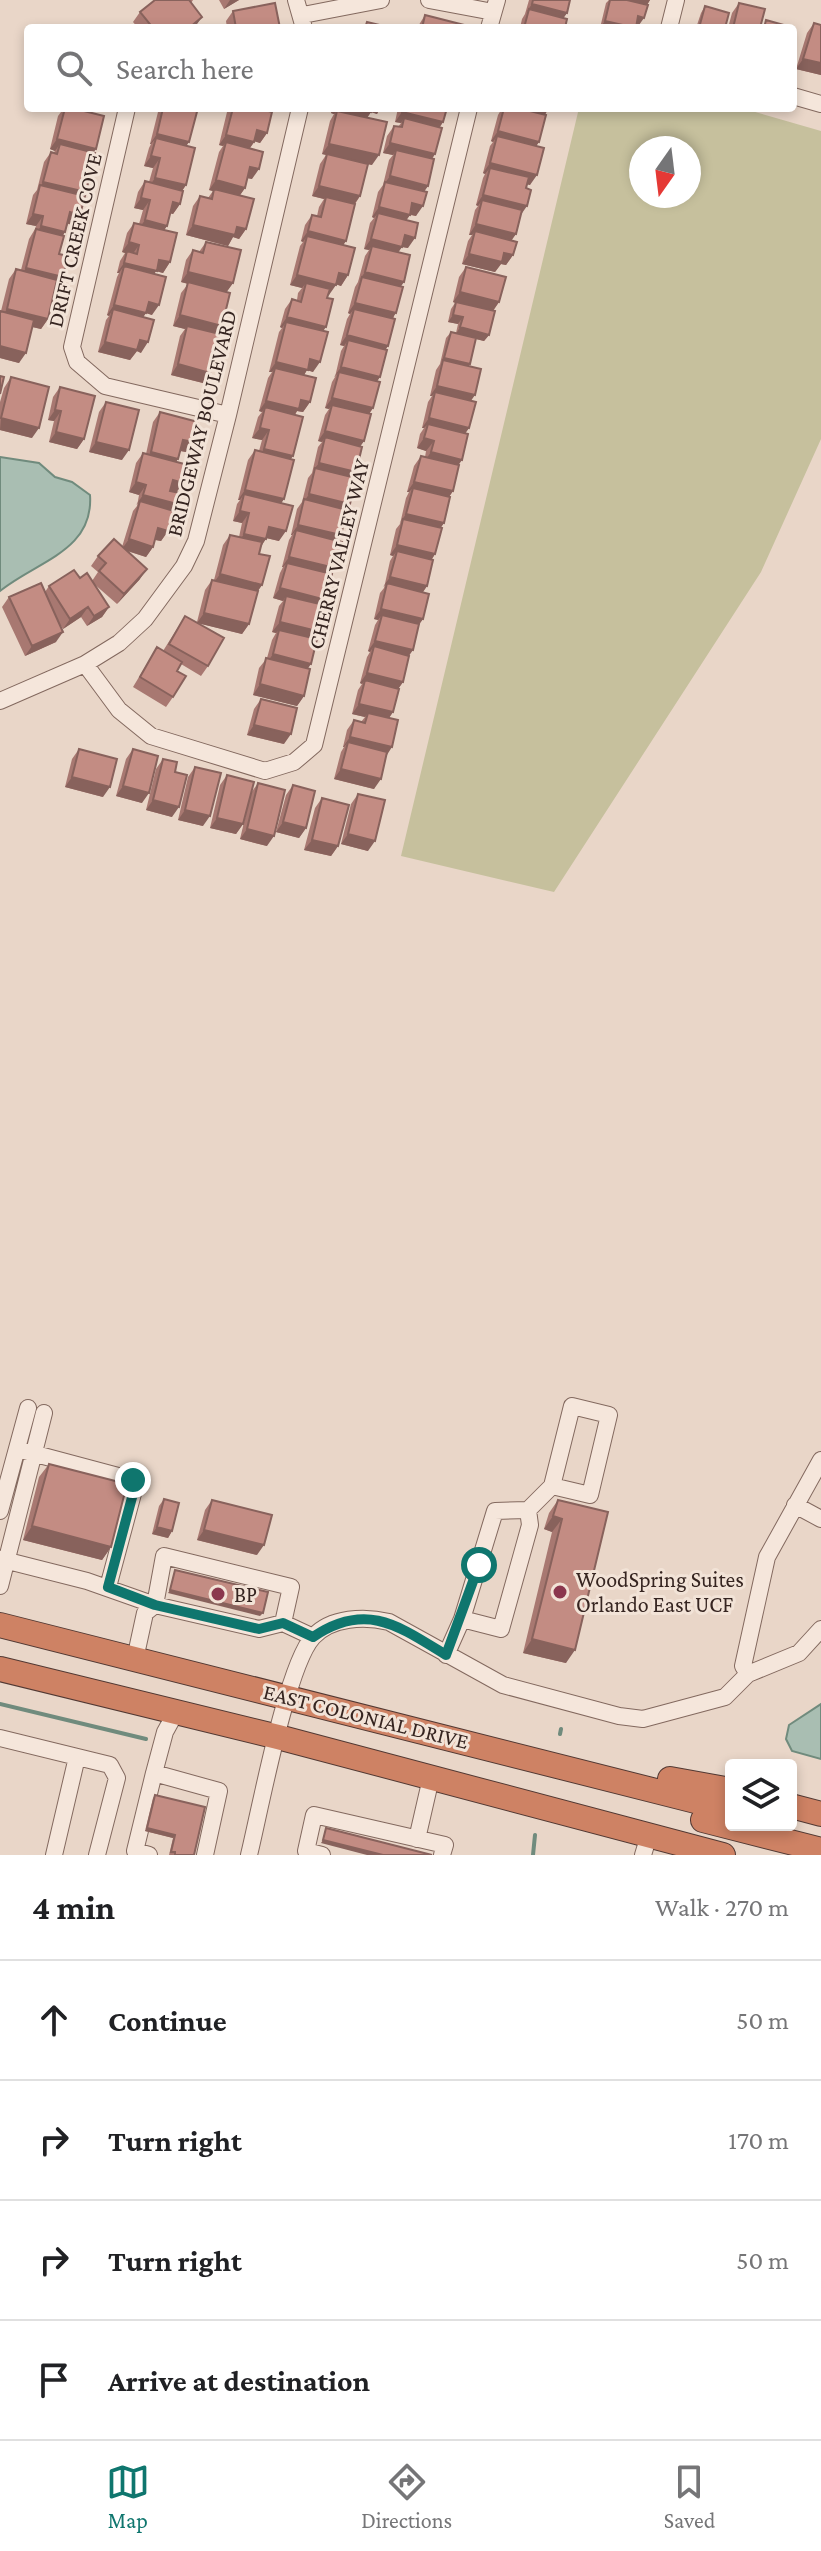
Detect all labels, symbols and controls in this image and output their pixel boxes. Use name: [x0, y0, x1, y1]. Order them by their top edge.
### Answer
search box: [24, 24, 797, 112]
icon: search: [52, 46, 96, 90]
text: Search here: [116, 52, 254, 85]
north arrow: [629, 136, 701, 208]
street label: DRIFT CREEK COVE: [42, 150, 107, 330]
street label: BRIDGEWAY BOULEVARD: [161, 307, 242, 539]
street label: CHERRY VALLEY WAY: [303, 456, 374, 652]
route end: [115, 1462, 151, 1498]
route start: [461, 1547, 497, 1583]
place label: WoodSpring Suites Orlando East UCF: [576, 1567, 744, 1617]
place label: BP: [234, 1582, 257, 1607]
marker: WoodSpring Suites Orlando East UCF: [551, 1583, 569, 1601]
marker: BP: [209, 1585, 227, 1603]
street label: EAST COLONIAL DRIVE: [261, 1679, 471, 1754]
map controls: [725, 1759, 797, 1831]
button: layers: [725, 1759, 797, 1831]
text: 4 min: [32, 1889, 115, 1926]
text: Walk · 270 m: [655, 1893, 789, 1922]
icon: ahead: [32, 1998, 76, 2042]
text: Continue: [108, 2004, 227, 2037]
text: 50 m: [736, 2006, 789, 2035]
icon: right: [32, 2118, 76, 2162]
text: Turn right: [108, 2124, 242, 2157]
text: 170 m: [728, 2126, 789, 2155]
icon: right: [32, 2238, 76, 2282]
text: Turn right: [108, 2244, 242, 2277]
text: 50 m: [736, 2246, 789, 2275]
icon: arrive: [32, 2358, 76, 2402]
text: Arrive at destination: [108, 2364, 370, 2397]
tab: Map: [106, 2460, 150, 2533]
tab: Directions: [361, 2460, 452, 2533]
tab: Saved: [664, 2460, 715, 2533]

